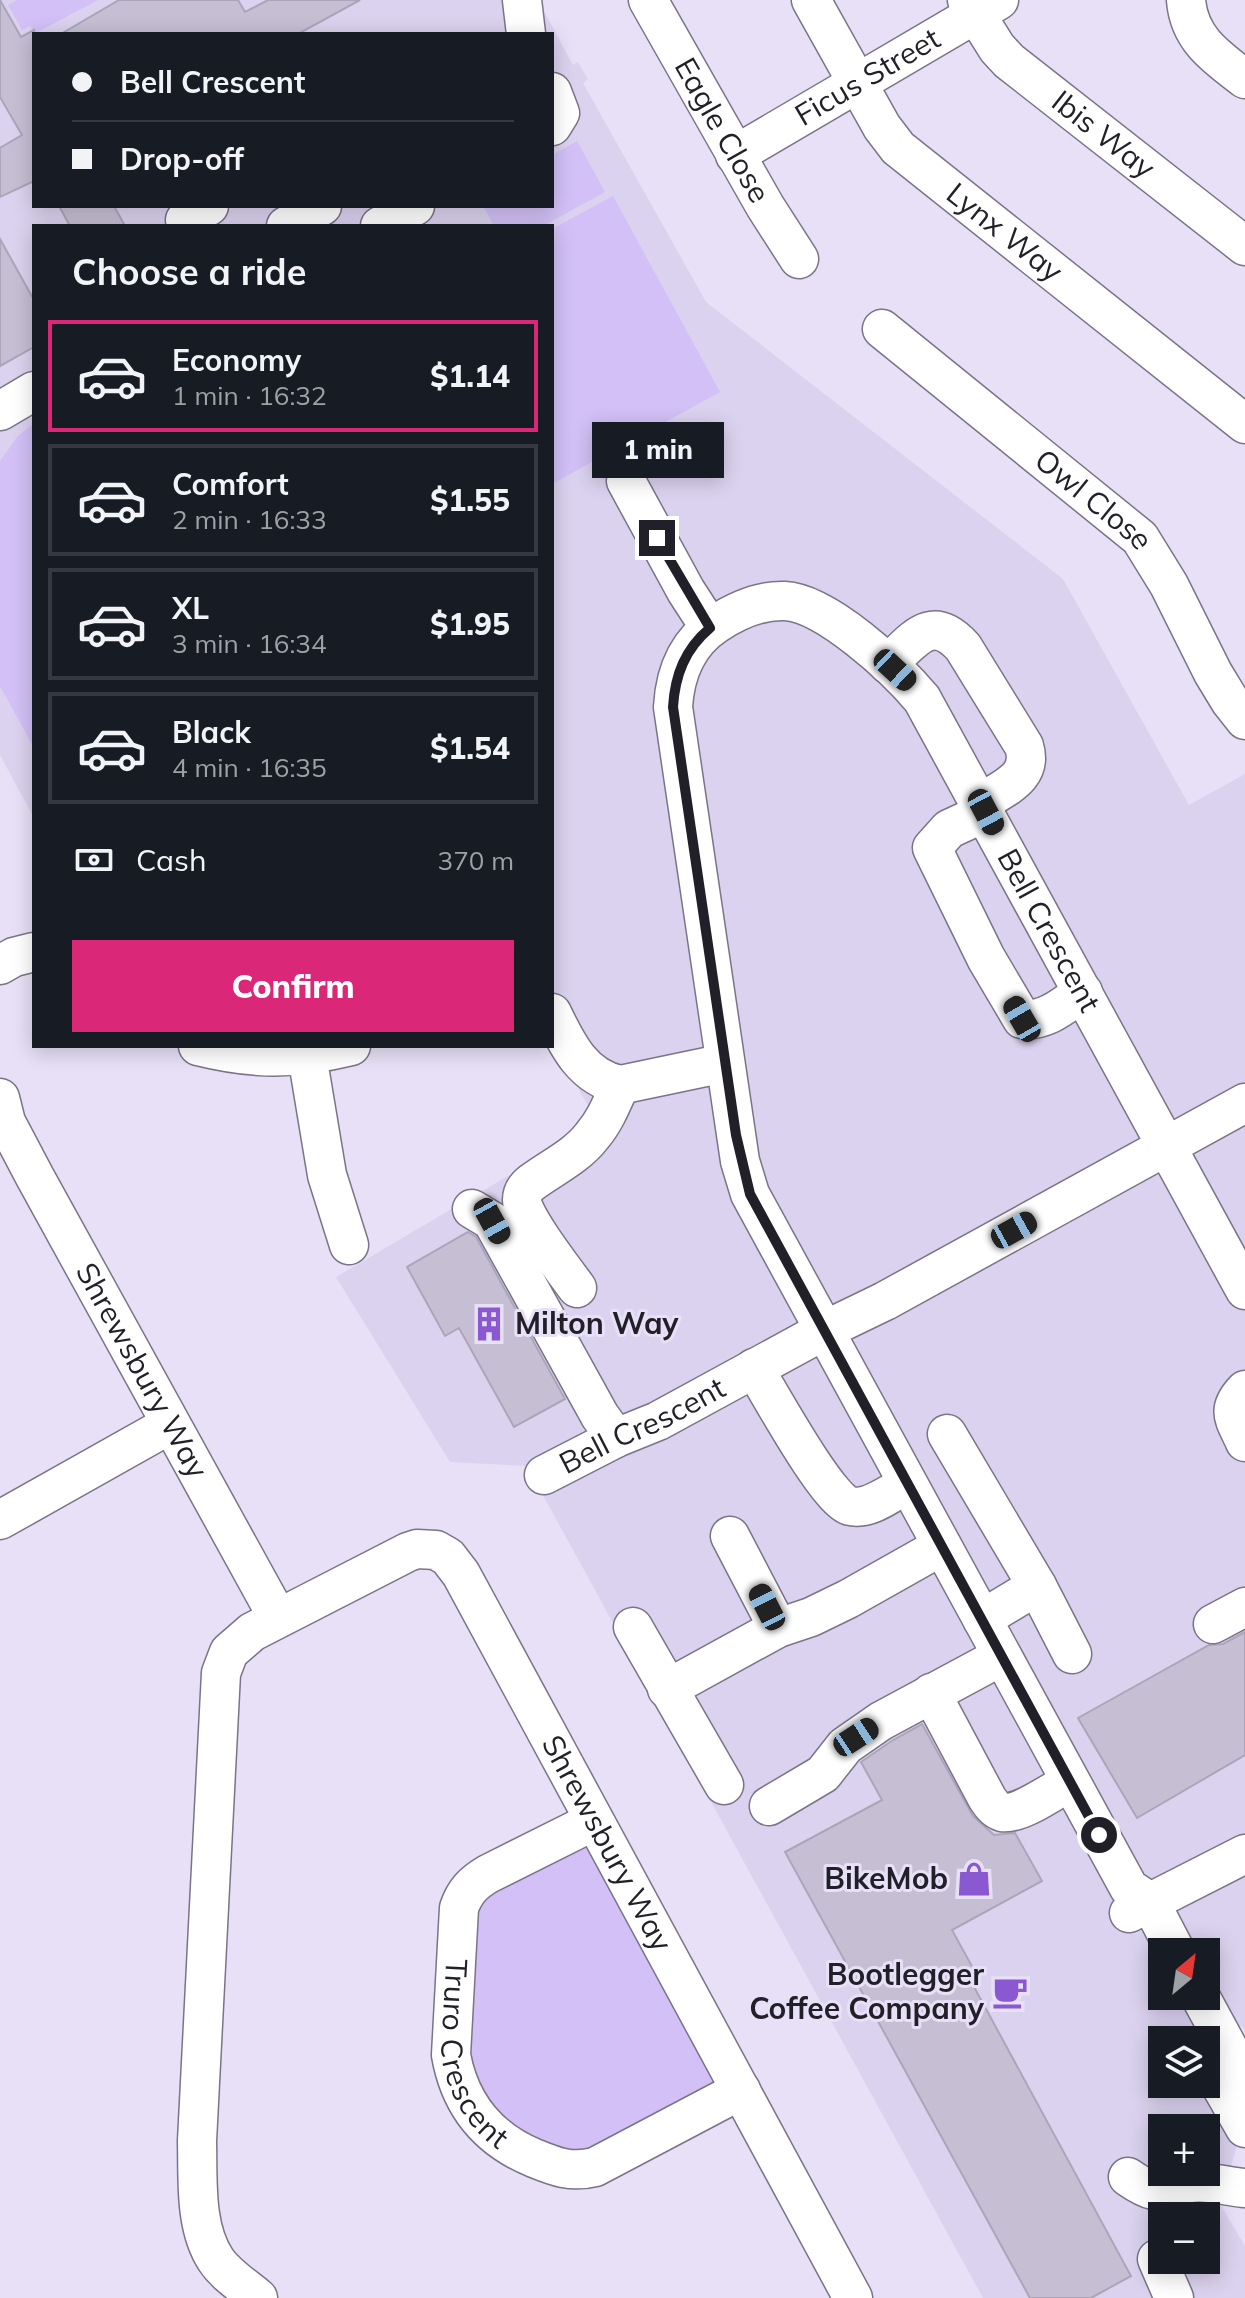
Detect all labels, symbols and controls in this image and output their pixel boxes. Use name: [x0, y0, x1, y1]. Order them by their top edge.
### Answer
street label: Ficus Street: [788, 19, 947, 134]
street label: Eagle Close: [667, 51, 779, 209]
text: Bell Crescent: [120, 63, 305, 101]
street label: Ibis Way: [1044, 82, 1163, 186]
text: Drop-off: [120, 140, 244, 178]
street label: Lynx Way: [939, 174, 1071, 290]
text: Choose a ride: [72, 249, 306, 294]
icon: car: [76, 340, 148, 412]
text: Economy: [172, 341, 301, 379]
text: $1.14: [430, 357, 510, 395]
text: 1 min · 16:32: [172, 379, 327, 412]
callout: 1 min: [591, 422, 723, 478]
text: 1 min: [623, 433, 693, 466]
street label: Owl Close: [1028, 441, 1162, 556]
icon: car: [76, 464, 148, 536]
text: Comfort: [172, 465, 289, 503]
text: $1.55: [430, 481, 510, 519]
text: 2 min · 16:33: [172, 503, 327, 536]
route end: [639, 520, 675, 556]
icon: car: [76, 588, 148, 660]
text: XL: [172, 589, 209, 627]
text: $1.95: [430, 605, 510, 643]
text: 3 min · 16:34: [172, 627, 327, 660]
car: [869, 645, 921, 695]
icon: car: [76, 712, 148, 784]
text: Black: [172, 713, 251, 751]
text: $1.54: [430, 729, 510, 767]
text: 4 min · 16:35: [172, 751, 327, 784]
car: [964, 785, 1008, 839]
icon: cash: [72, 838, 116, 882]
text: Cash: [136, 841, 207, 879]
street label: Bell Crescent: [990, 842, 1109, 1018]
text: 370 m: [438, 844, 514, 877]
button: Confirm: [72, 940, 514, 1032]
car: [1000, 992, 1044, 1046]
car: [470, 1194, 514, 1248]
car: [987, 1208, 1041, 1252]
street label: Shrewsbury Way: [68, 1256, 217, 1485]
place label: Milton Way: [515, 1304, 679, 1342]
building icon: Milton Way: [470, 1305, 508, 1343]
street label: Bell Crescent: [553, 1368, 731, 1482]
car: [745, 1580, 789, 1634]
car: [829, 1714, 883, 1760]
street label: Shrewsbury Way: [534, 1728, 682, 1958]
route start: [1081, 1817, 1117, 1853]
place label: BikeMob: [824, 1859, 948, 1897]
shop icon: BikeMob: [955, 1860, 993, 1898]
north arrow: [1148, 1938, 1220, 2010]
map controls: [1148, 1938, 1220, 2274]
place label: Bootlegger Coffee Company: [749, 1955, 985, 2027]
street label: Truro Crescent: [433, 1958, 517, 2157]
cafe icon: Bootlegger Coffee Company: [991, 1973, 1029, 2011]
button: layers: [1148, 2026, 1220, 2098]
button: +: [1148, 2114, 1220, 2186]
button: −: [1148, 2202, 1220, 2274]

